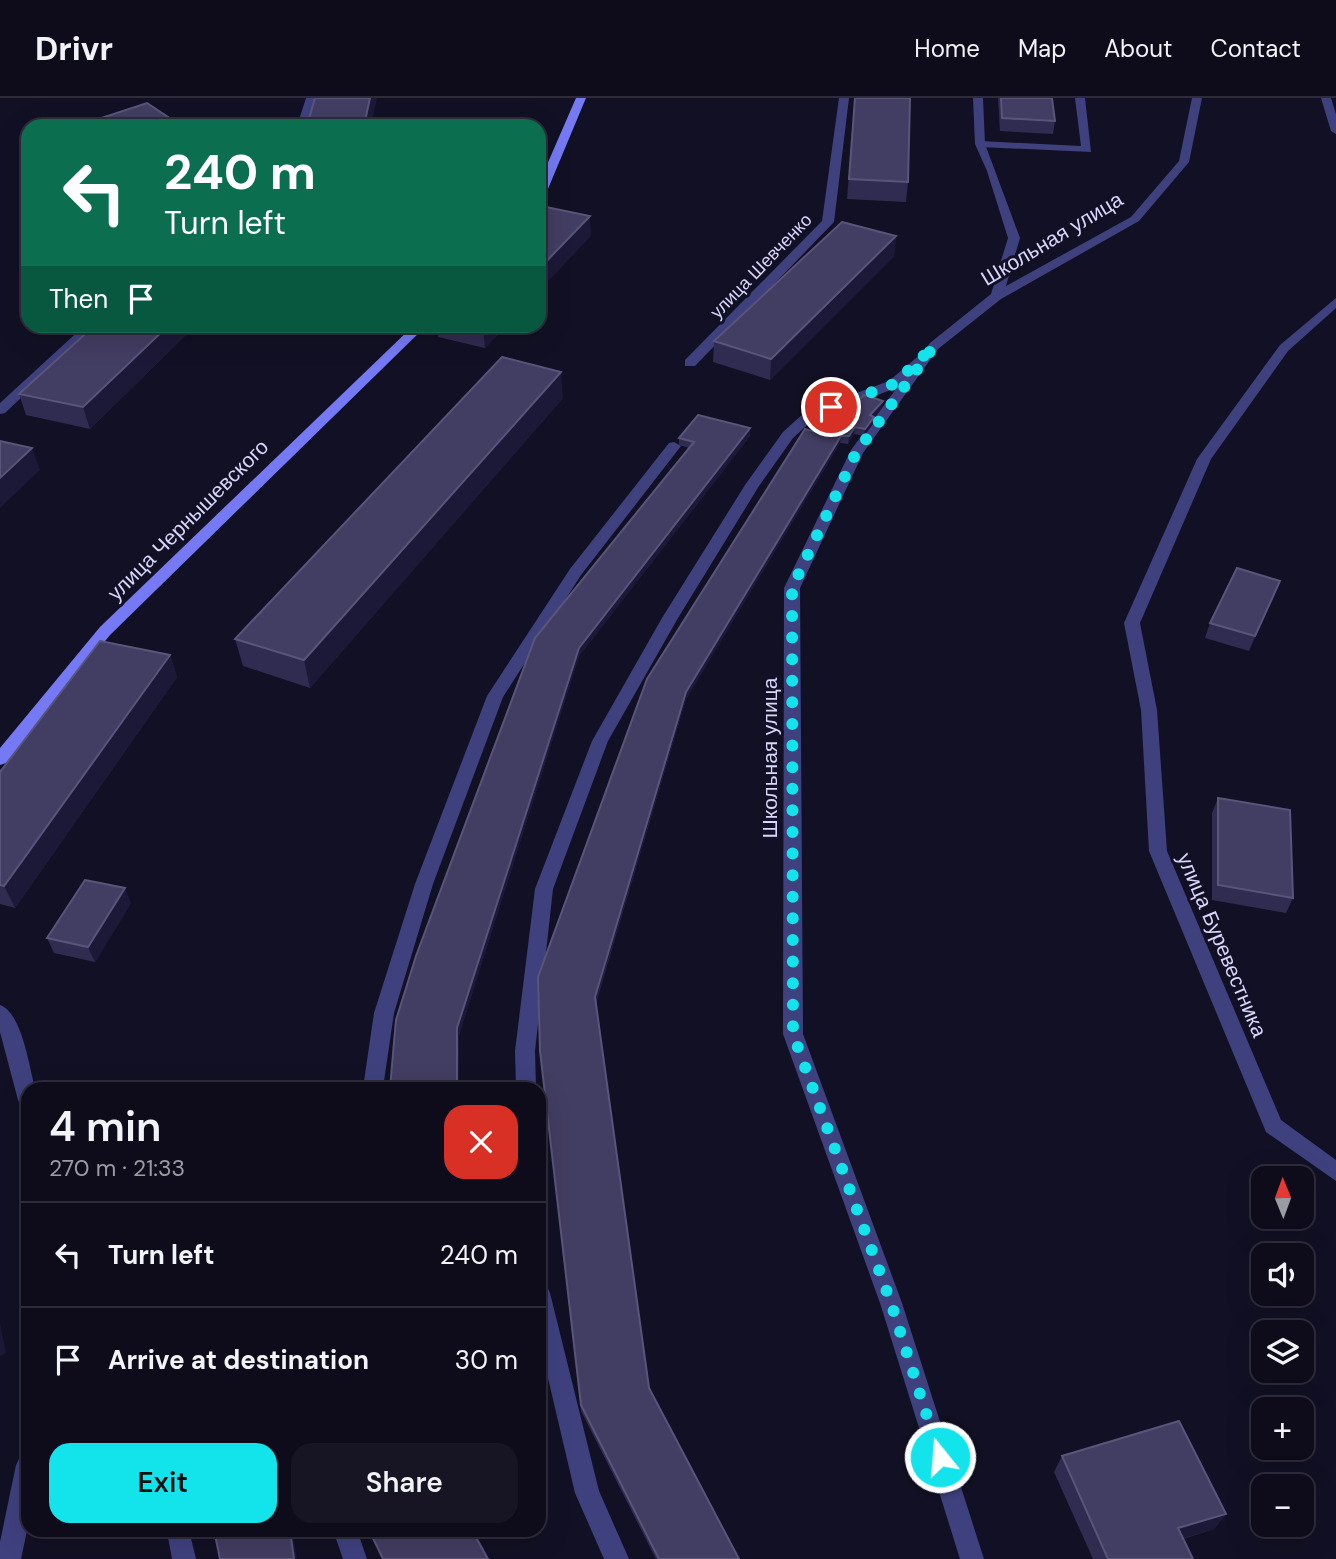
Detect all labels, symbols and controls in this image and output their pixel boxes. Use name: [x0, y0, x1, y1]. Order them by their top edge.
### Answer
text: Drivr: [35, 27, 113, 70]
text: Home: [914, 33, 980, 64]
text: Map: [1018, 33, 1066, 64]
text: About: [1104, 33, 1173, 64]
text: Contact: [1211, 33, 1301, 64]
text: 240 m: [164, 140, 316, 204]
icon: left: [49, 147, 140, 238]
street label: Школьная улица: [976, 185, 1129, 292]
text: Turn left: [164, 202, 286, 244]
street label: улица Шевченко: [705, 208, 817, 324]
icon: arrive: [122, 280, 160, 318]
text: Then: [49, 282, 108, 316]
pin: [801, 377, 861, 437]
icon: arrive: [812, 388, 850, 426]
street label: улица Чернышевского: [101, 433, 275, 607]
street label: Школьная улица: [756, 677, 784, 839]
street label: улица Буревестника: [1171, 849, 1274, 1042]
text: 4 min: [49, 1099, 161, 1154]
button: close: [444, 1105, 518, 1179]
text: 270 m · 21:33: [49, 1153, 185, 1183]
north arrow: [1251, 1166, 1314, 1228]
map controls: [1251, 1166, 1314, 1537]
icon: left: [49, 1236, 87, 1274]
text: Turn left: [108, 1238, 215, 1272]
text: 240 m: [440, 1238, 518, 1272]
button: sound: [1251, 1243, 1314, 1306]
button: layers: [1251, 1320, 1314, 1383]
icon: arrive: [49, 1341, 87, 1379]
text: Arrive at destination: [108, 1343, 369, 1377]
text: 30 m: [455, 1343, 518, 1377]
button: +: [1251, 1397, 1314, 1460]
position arrow: [903, 1420, 977, 1494]
button: Exit: [49, 1443, 277, 1523]
button: Share: [291, 1443, 518, 1523]
button: −: [1251, 1474, 1314, 1537]

